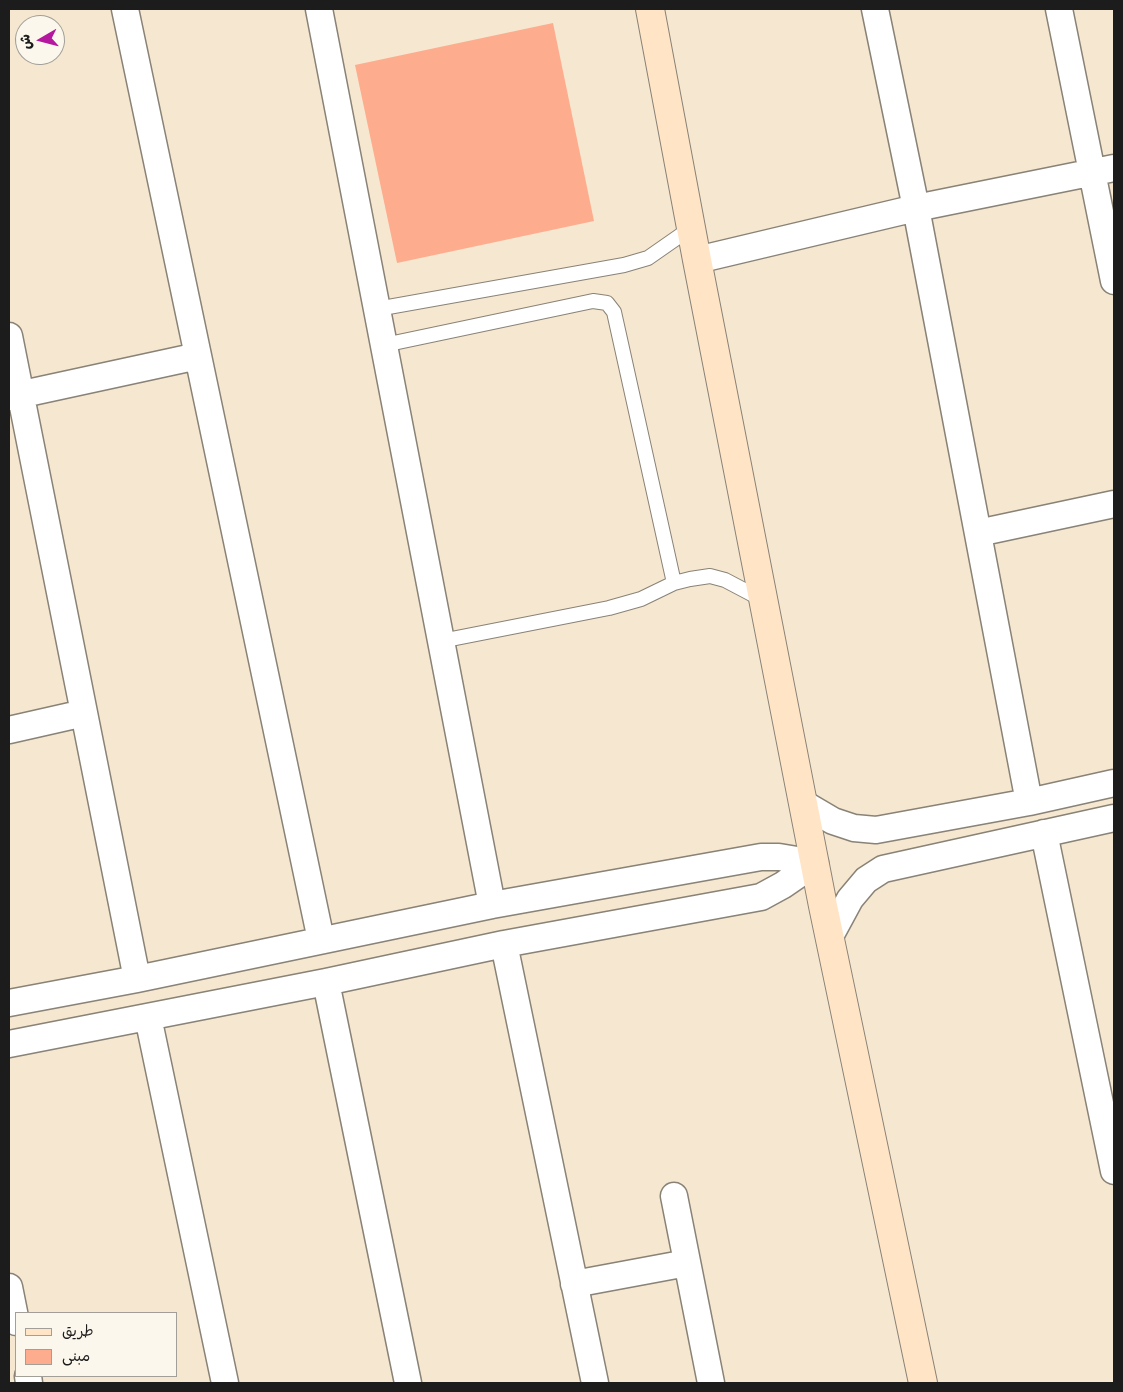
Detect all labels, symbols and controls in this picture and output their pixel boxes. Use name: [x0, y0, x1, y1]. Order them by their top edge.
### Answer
north arrow: [15, 15, 65, 65]
text: ش: [16, 33, 36, 51]
legend: [15, 1312, 178, 1377]
text: طريق: [62, 1322, 94, 1342]
text: مبنى: [62, 1347, 90, 1367]

